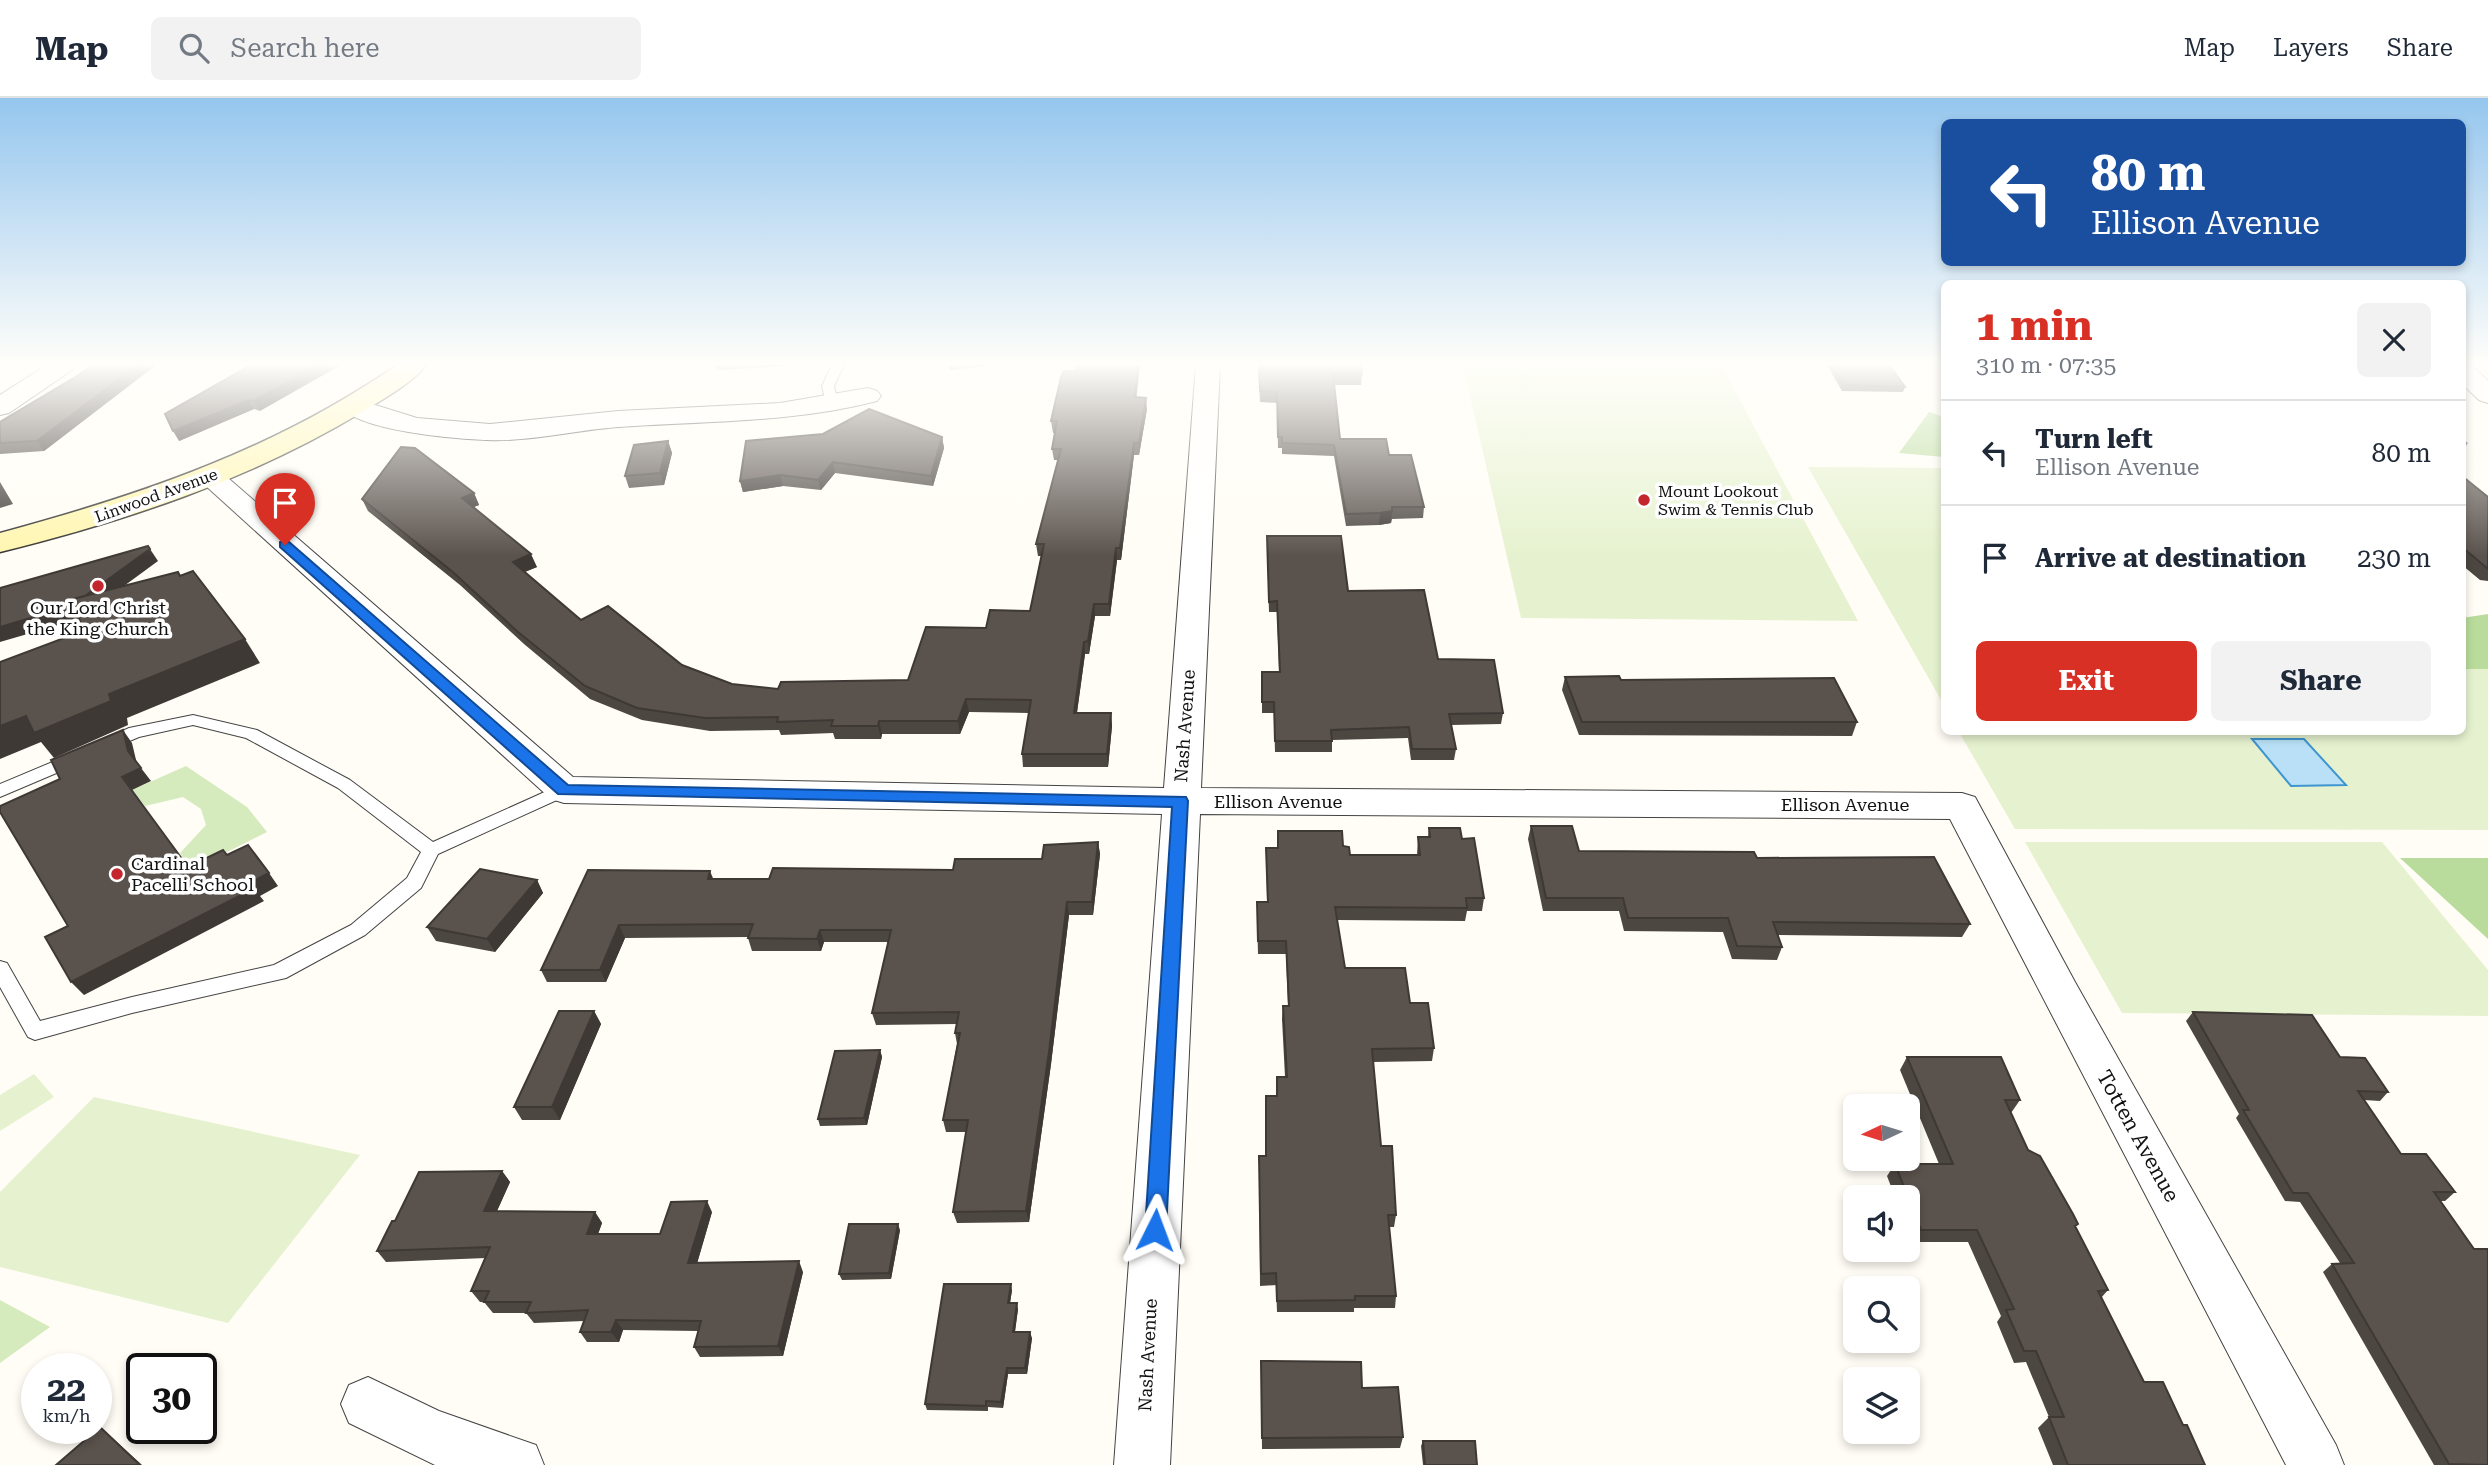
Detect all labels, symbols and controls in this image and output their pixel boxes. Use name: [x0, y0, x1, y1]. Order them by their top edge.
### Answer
search box: [151, 17, 641, 80]
text: Map: [35, 29, 109, 68]
icon: search: [175, 29, 213, 67]
text: Search here: [231, 33, 380, 63]
text: Map: [2184, 34, 2235, 62]
text: Layers: [2273, 34, 2349, 62]
text: Share: [2387, 34, 2453, 62]
text: 80 m: [2091, 145, 2206, 202]
icon: left: [1976, 147, 2067, 238]
text: Ellison Avenue: [2091, 204, 2320, 242]
text: 1 min: [1976, 301, 2093, 350]
button: close: [2357, 303, 2431, 377]
text: 310 m · 07:35: [1976, 352, 2116, 379]
text: Turn left: [2035, 424, 2153, 454]
icon: left: [1976, 434, 2014, 472]
text: 80 m: [2372, 438, 2431, 468]
text: Ellison Avenue: [2035, 454, 2199, 481]
street label: Linwood Avenue: [92, 464, 220, 527]
pin: [255, 473, 315, 545]
place label: Mount Lookout Swim & Tennis Club: [1658, 482, 1814, 519]
icon: arrive: [266, 484, 304, 522]
marker: Mount Lookout Swim & Tennis Club: [1636, 492, 1652, 508]
icon: arrive: [1976, 539, 2014, 577]
text: Arrive at destination: [2035, 543, 2306, 573]
text: 230 m: [2357, 543, 2431, 573]
marker: Our Lord Christ the King Church: [90, 578, 106, 594]
place label: Our Lord Christ the King Church: [27, 597, 170, 639]
button: Exit: [1976, 641, 2197, 721]
button: Share: [2211, 641, 2431, 721]
street label: Nash Avenue: [1170, 669, 1199, 783]
street label: Ellison Avenue: [1214, 791, 1342, 812]
street label: Ellison Avenue: [1781, 794, 1909, 815]
place label: Cardinal Pacelli School: [131, 853, 254, 895]
marker: Cardinal Pacelli School: [109, 866, 125, 882]
street label: Totten Avenue: [2092, 1066, 2184, 1206]
north arrow: [1843, 1094, 1920, 1171]
map controls: [1843, 1094, 1920, 1444]
button: sound: [1843, 1185, 1920, 1262]
position arrow: [1118, 1193, 1192, 1267]
button: search: [1843, 1276, 1920, 1353]
street label: Nash Avenue: [1134, 1298, 1161, 1412]
speed limit sign: 30: [126, 1353, 217, 1444]
button: layers: [1843, 1367, 1920, 1444]
text: 22: [47, 1369, 86, 1410]
text: km/h: [42, 1405, 91, 1426]

